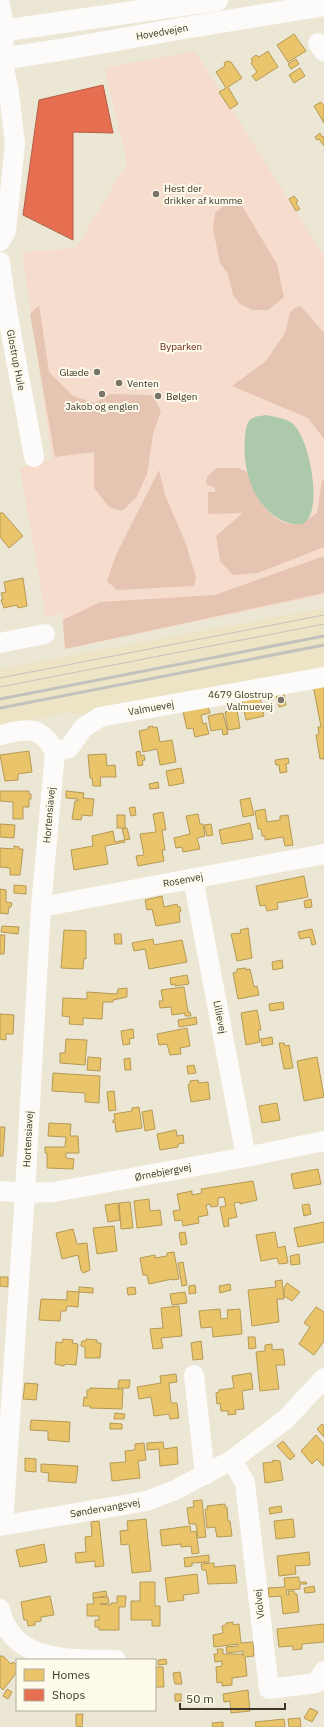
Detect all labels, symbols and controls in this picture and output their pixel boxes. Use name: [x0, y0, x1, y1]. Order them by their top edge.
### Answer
street label: Hovedvejen: [135, 21, 189, 43]
place label: Hest der drikker af kumme: [164, 182, 243, 207]
marker: Hest der drikker af kumme: [151, 189, 161, 199]
street label: Glostrup Hule: [4, 328, 28, 392]
park label: Byparken: [160, 340, 202, 353]
place label: Glæde: [59, 366, 90, 379]
marker: Glæde: [92, 367, 102, 377]
place label: Venten: [127, 377, 159, 390]
marker: Venten: [114, 378, 124, 388]
marker: Jakob og englen: [97, 389, 107, 399]
place label: Bølgen: [166, 390, 197, 403]
marker: Bølgen: [153, 391, 163, 401]
place label: Jakob og englen: [66, 400, 138, 413]
place label: 4679 Glostrup Valmuevej: [208, 688, 273, 713]
marker: 4679 Glostrup Valmuevej: [276, 695, 286, 705]
street label: Valmuevej: [127, 698, 175, 718]
street label: Hortensiavej: [40, 786, 58, 844]
street label: Rosenvej: [162, 870, 204, 890]
street label: Lillievej: [210, 999, 230, 1035]
street label: Hortensiavej: [20, 1110, 36, 1168]
street label: Ørnebjergvej: [134, 1160, 192, 1184]
street label: Søndervangsvej: [69, 1495, 141, 1521]
street label: Violvej: [251, 1588, 267, 1620]
legend: [16, 1659, 156, 1711]
text: Homes: [52, 1667, 90, 1682]
scale bar: [180, 1685, 285, 1711]
text: Shops: [52, 1687, 85, 1702]
text: 50 m: [186, 1691, 214, 1706]

